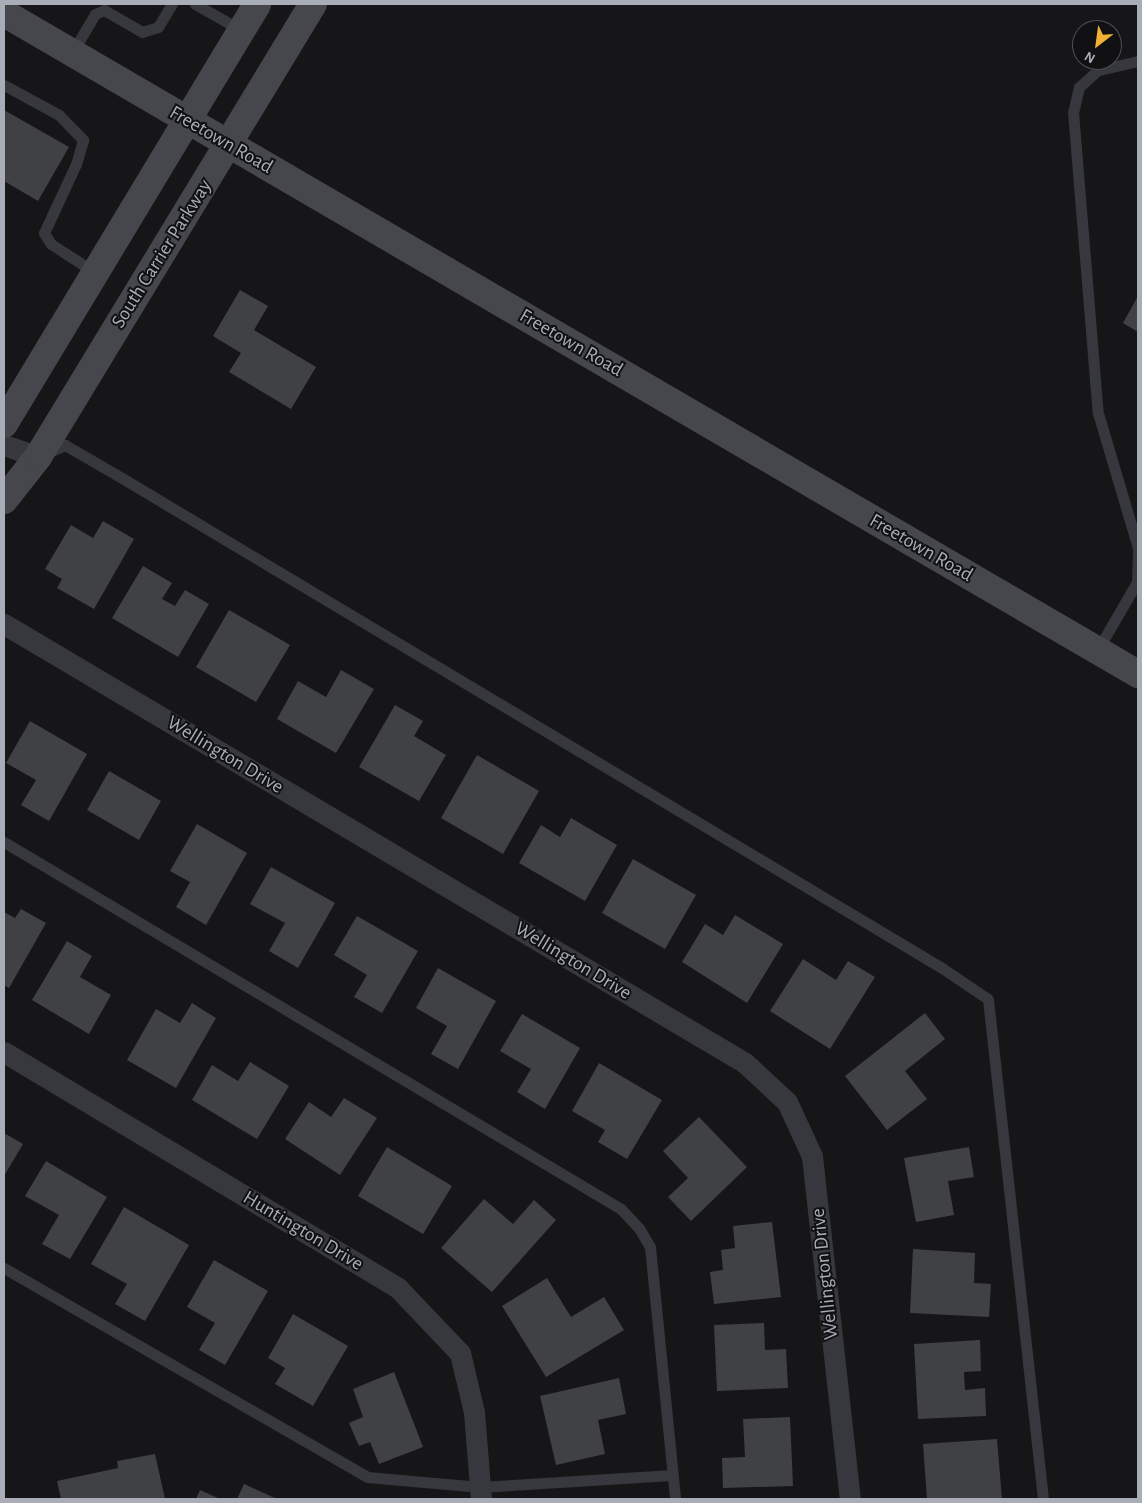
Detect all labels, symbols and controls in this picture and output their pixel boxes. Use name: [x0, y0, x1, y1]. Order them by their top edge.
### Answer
north arrow: [1072, 20, 1122, 70]
text: N: [1082, 49, 1098, 66]
street label: Freetown Road: [165, 101, 277, 179]
street label: South Carrier Parkway: [107, 175, 217, 333]
street label: Freetown Road: [515, 304, 627, 382]
street label: Freetown Road: [865, 509, 977, 587]
street label: Wellington Drive: [162, 711, 288, 799]
street label: Wellington Drive: [510, 917, 636, 1005]
street label: Huntington Drive: [239, 1186, 367, 1276]
street label: Wellington Drive: [806, 1207, 844, 1341]

